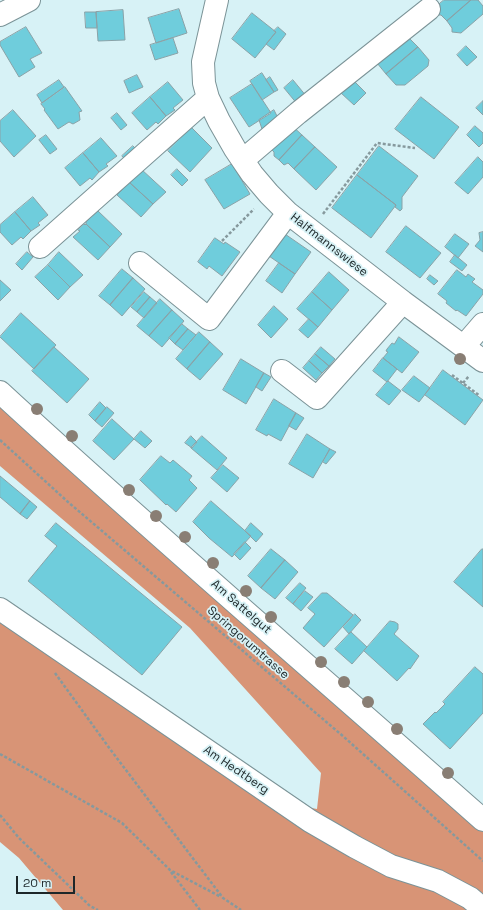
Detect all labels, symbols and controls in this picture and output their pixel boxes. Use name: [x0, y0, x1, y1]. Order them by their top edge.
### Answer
street label: Halfmannswiese: [287, 210, 371, 280]
street label: Am Sattelgut: [208, 577, 274, 637]
street label: Springorumtrasse: [204, 604, 292, 682]
street label: Am Hedtberg: [200, 743, 272, 797]
scale bar: [18, 868, 77, 894]
text: 20 m: [23, 875, 51, 891]

